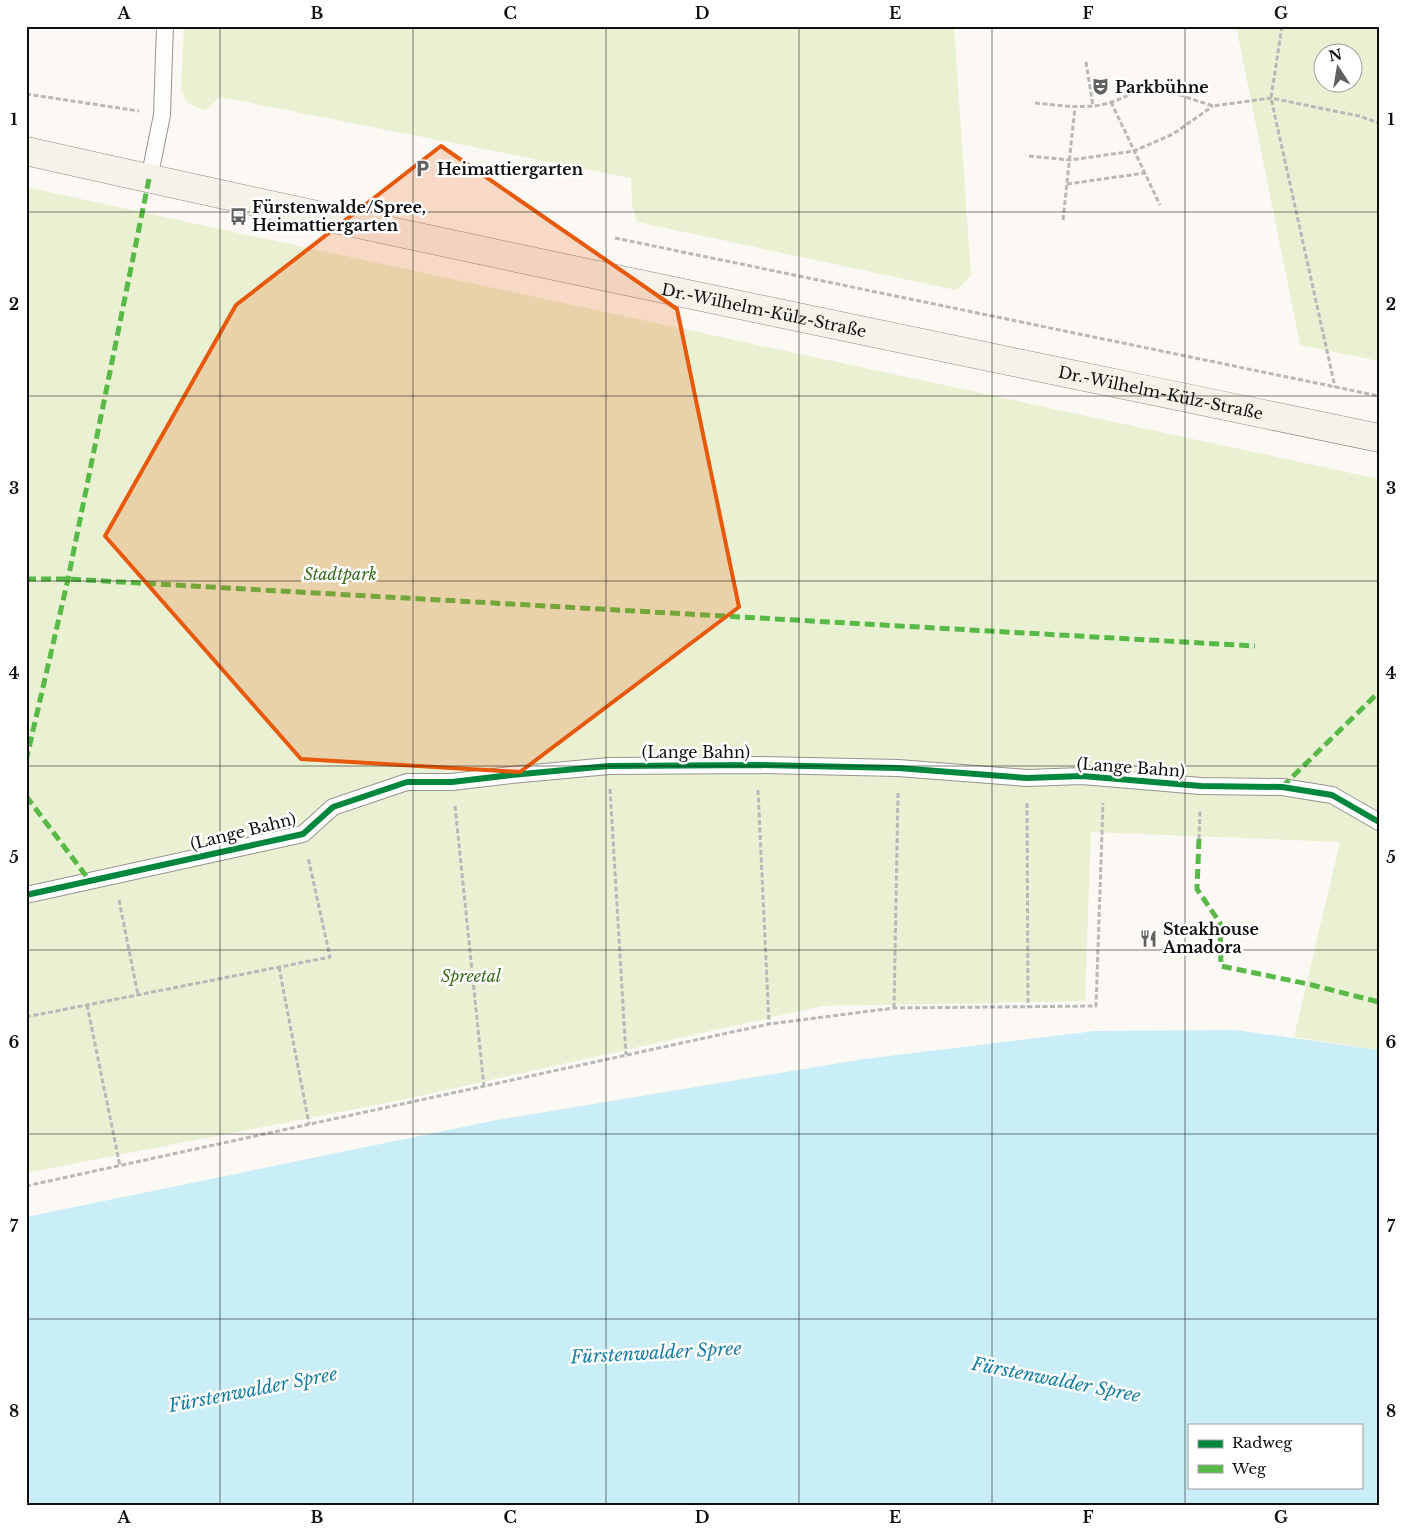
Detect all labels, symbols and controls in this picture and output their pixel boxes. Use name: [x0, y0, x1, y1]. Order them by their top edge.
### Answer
text: A: [117, 3, 132, 23]
text: B: [311, 3, 324, 23]
text: C: [503, 3, 517, 23]
text: D: [695, 3, 709, 23]
text: E: [889, 3, 901, 23]
text: F: [1082, 3, 1094, 23]
text: G: [1274, 3, 1288, 23]
north arrow: [1312, 42, 1362, 92]
text: N: [1327, 45, 1344, 65]
theatre icon: Parkbühne: [1091, 77, 1111, 97]
place label: Parkbühne: [1115, 77, 1209, 97]
text: 1: [11, 109, 18, 129]
text: 1: [1388, 109, 1395, 129]
parking icon: Heimattiergarten: [413, 159, 433, 179]
place label: Heimattiergarten: [437, 159, 583, 179]
place label: Fürstenwalde/Spree, Heimattiergarten: [252, 197, 426, 235]
bus stop icon: Fürstenwalde/Spree, Heimattiergarten: [228, 206, 248, 226]
street label: Dr.-Wilhelm-Külz-Straße: [660, 279, 868, 341]
text: 2: [9, 294, 19, 314]
text: 2: [1386, 294, 1396, 314]
street label: Dr.-Wilhelm-Külz-Straße: [1056, 362, 1265, 424]
text: 3: [9, 478, 19, 498]
text: 3: [1386, 478, 1396, 498]
park label: Stadtpark: [303, 564, 377, 584]
text: 4: [9, 663, 19, 683]
text: 4: [1386, 663, 1396, 683]
street label: (Lange Bahn): [642, 742, 750, 762]
street label: (Lange Bahn): [1076, 753, 1186, 781]
street label: (Lange Bahn): [188, 808, 298, 854]
text: 5: [9, 847, 19, 867]
text: 5: [1386, 847, 1396, 867]
place label: Steakhouse Amadora: [1162, 919, 1259, 957]
restaurant icon: Steakhouse Amadora: [1139, 928, 1159, 948]
park label: Spreetal: [441, 966, 502, 986]
text: 6: [9, 1032, 20, 1052]
text: 6: [1386, 1032, 1397, 1052]
text: 7: [10, 1216, 19, 1236]
text: 7: [1387, 1216, 1396, 1236]
water label: Fürstenwalder Spree: [569, 1338, 742, 1369]
water label: Fürstenwalder Spree: [969, 1353, 1142, 1407]
water label: Fürstenwalder Spree: [166, 1363, 339, 1417]
text: 8: [9, 1401, 19, 1421]
text: 8: [1386, 1401, 1396, 1421]
legend: [1188, 1424, 1362, 1488]
text: Radweg: [1232, 1433, 1293, 1452]
text: Weg: [1231, 1459, 1267, 1478]
text: A: [117, 1507, 132, 1527]
text: B: [311, 1507, 324, 1527]
text: C: [503, 1507, 517, 1527]
text: D: [695, 1507, 709, 1527]
text: E: [889, 1507, 901, 1527]
text: F: [1082, 1507, 1094, 1527]
text: G: [1274, 1507, 1288, 1527]

